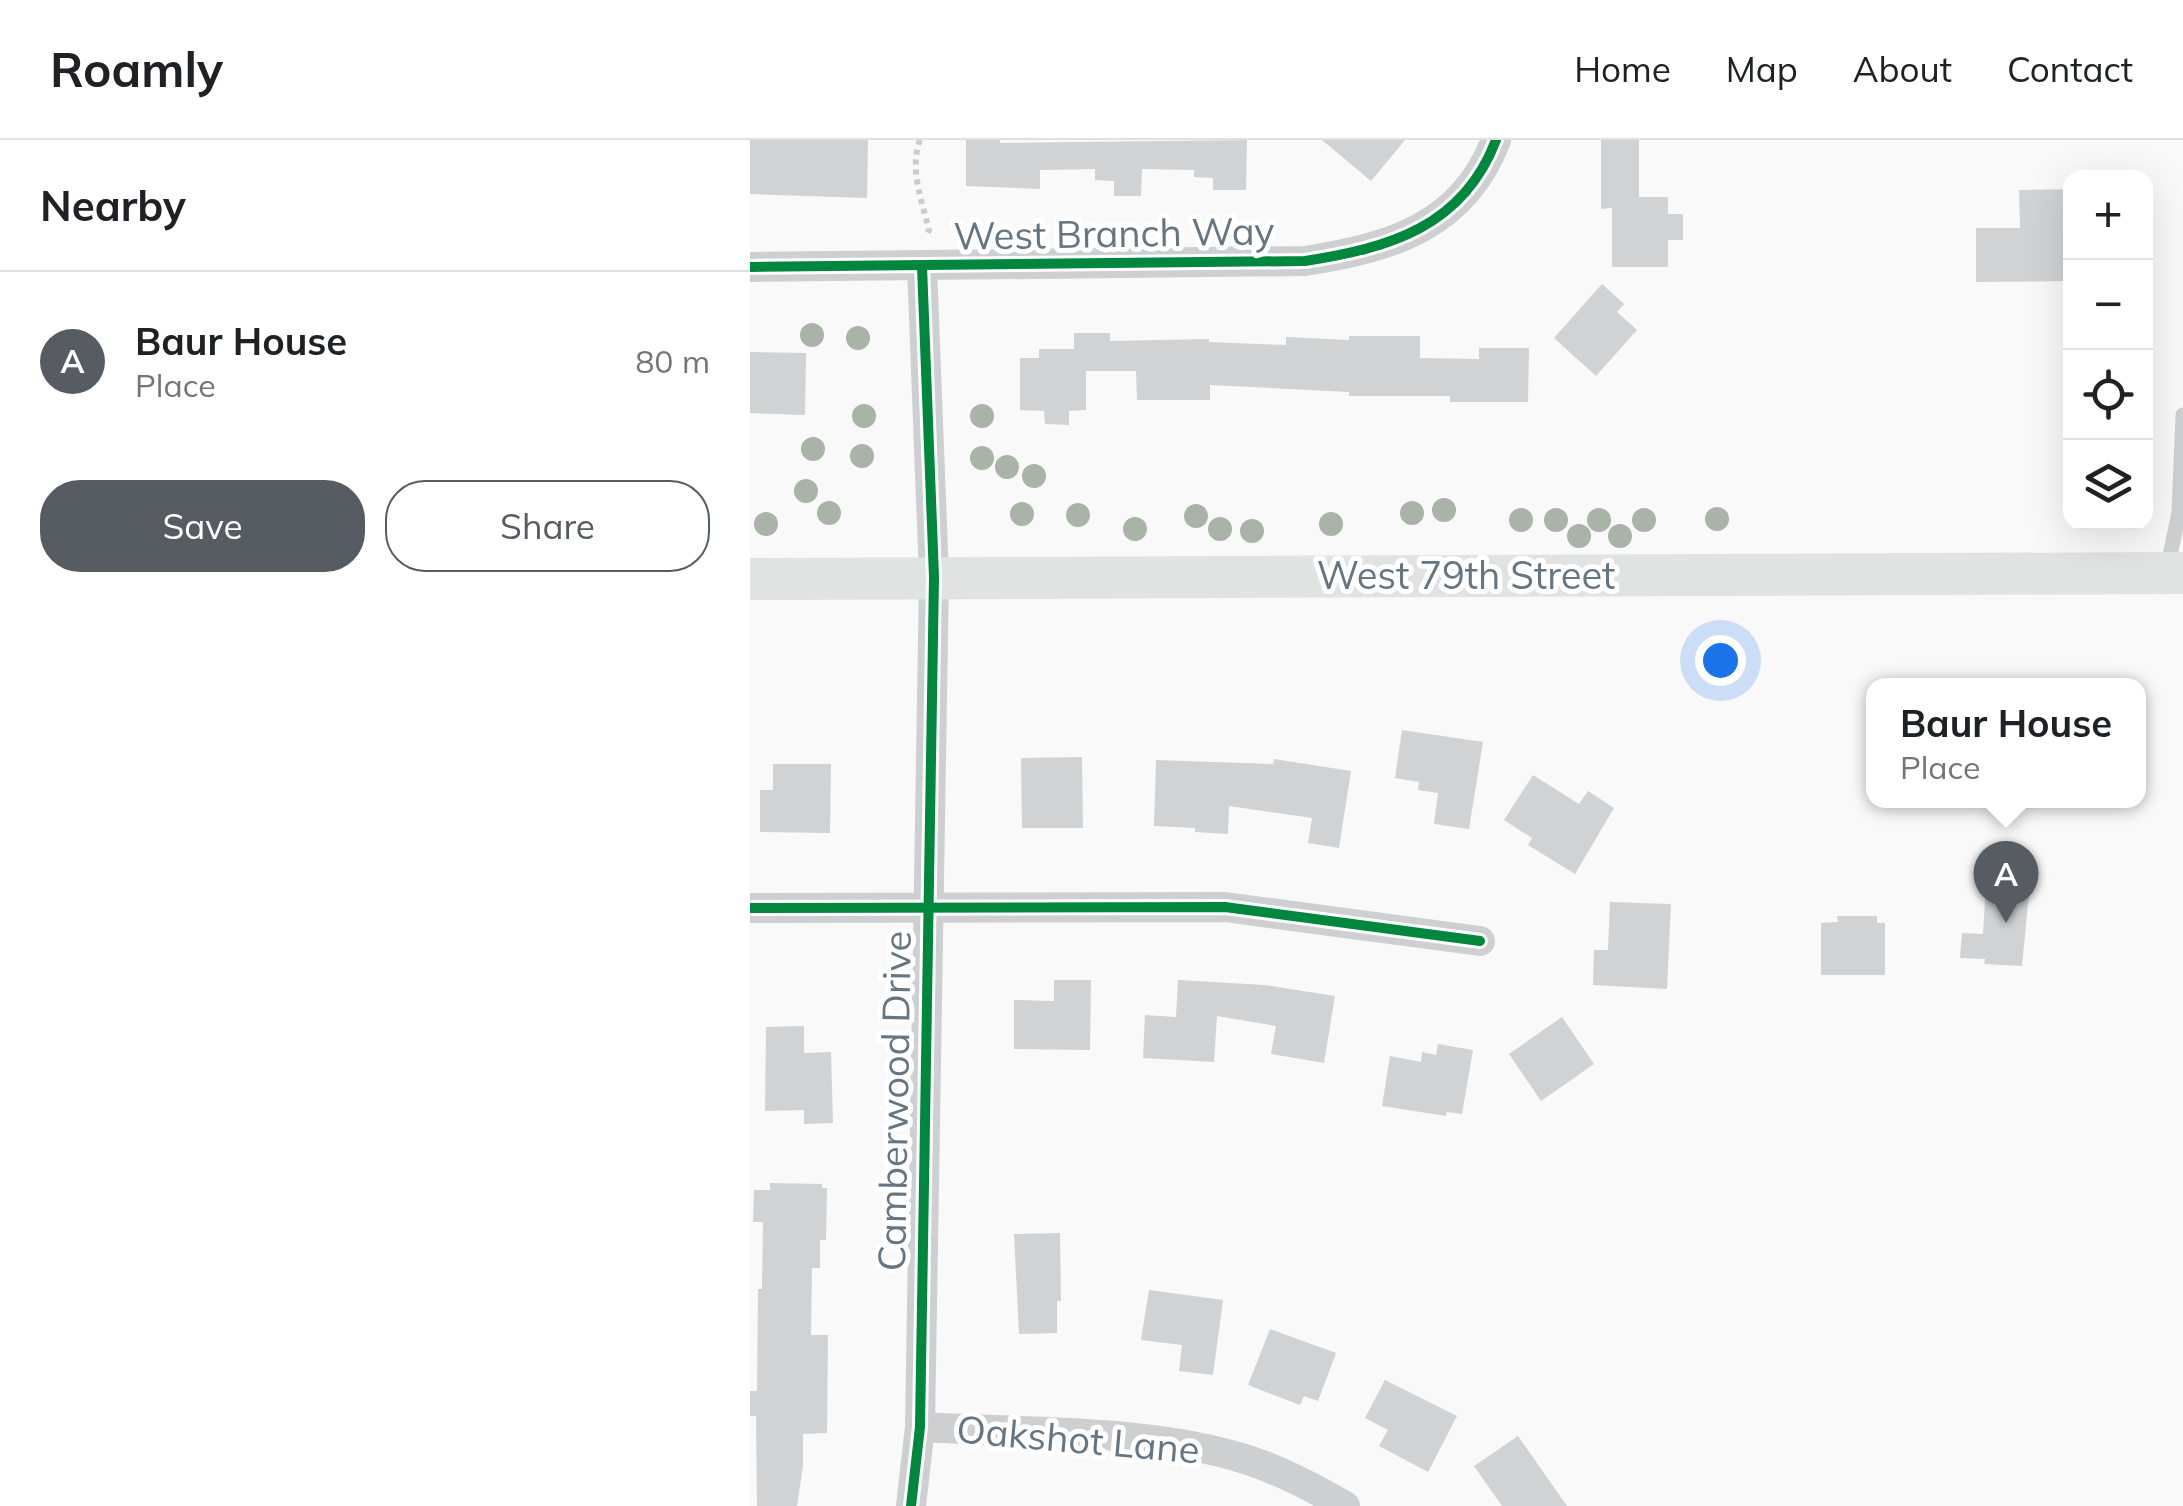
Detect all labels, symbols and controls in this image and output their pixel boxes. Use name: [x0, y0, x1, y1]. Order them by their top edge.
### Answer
text: Roamly: [50, 39, 223, 99]
text: Home: [1574, 47, 1671, 91]
text: Map: [1726, 47, 1798, 91]
text: About: [1853, 47, 1952, 91]
text: Contact: [2007, 47, 2133, 91]
map controls: [2063, 170, 2153, 530]
button: +: [2063, 170, 2153, 260]
text: Nearby: [40, 179, 186, 232]
street label: West Branch Way: [953, 206, 1275, 260]
button: −: [2063, 260, 2153, 350]
text: Baur House: [135, 317, 347, 365]
text: A: [60, 341, 85, 381]
text: 80 m: [635, 341, 710, 381]
button: locate: [2063, 350, 2153, 440]
text: Place: [135, 365, 216, 405]
button: layers: [2063, 440, 2153, 530]
button: Save: [40, 480, 365, 572]
button: Share: [385, 480, 710, 572]
street label: West 79th Street: [1317, 551, 1615, 599]
your location: [1695, 635, 1746, 686]
popup: [1866, 678, 2146, 808]
text: Baur House: [1900, 699, 2112, 747]
text: Place: [1900, 747, 1980, 787]
pin: A: [1974, 840, 2038, 923]
street label: Camberwood Drive: [867, 930, 921, 1272]
street label: Oakshot Lane: [955, 1404, 1202, 1474]

